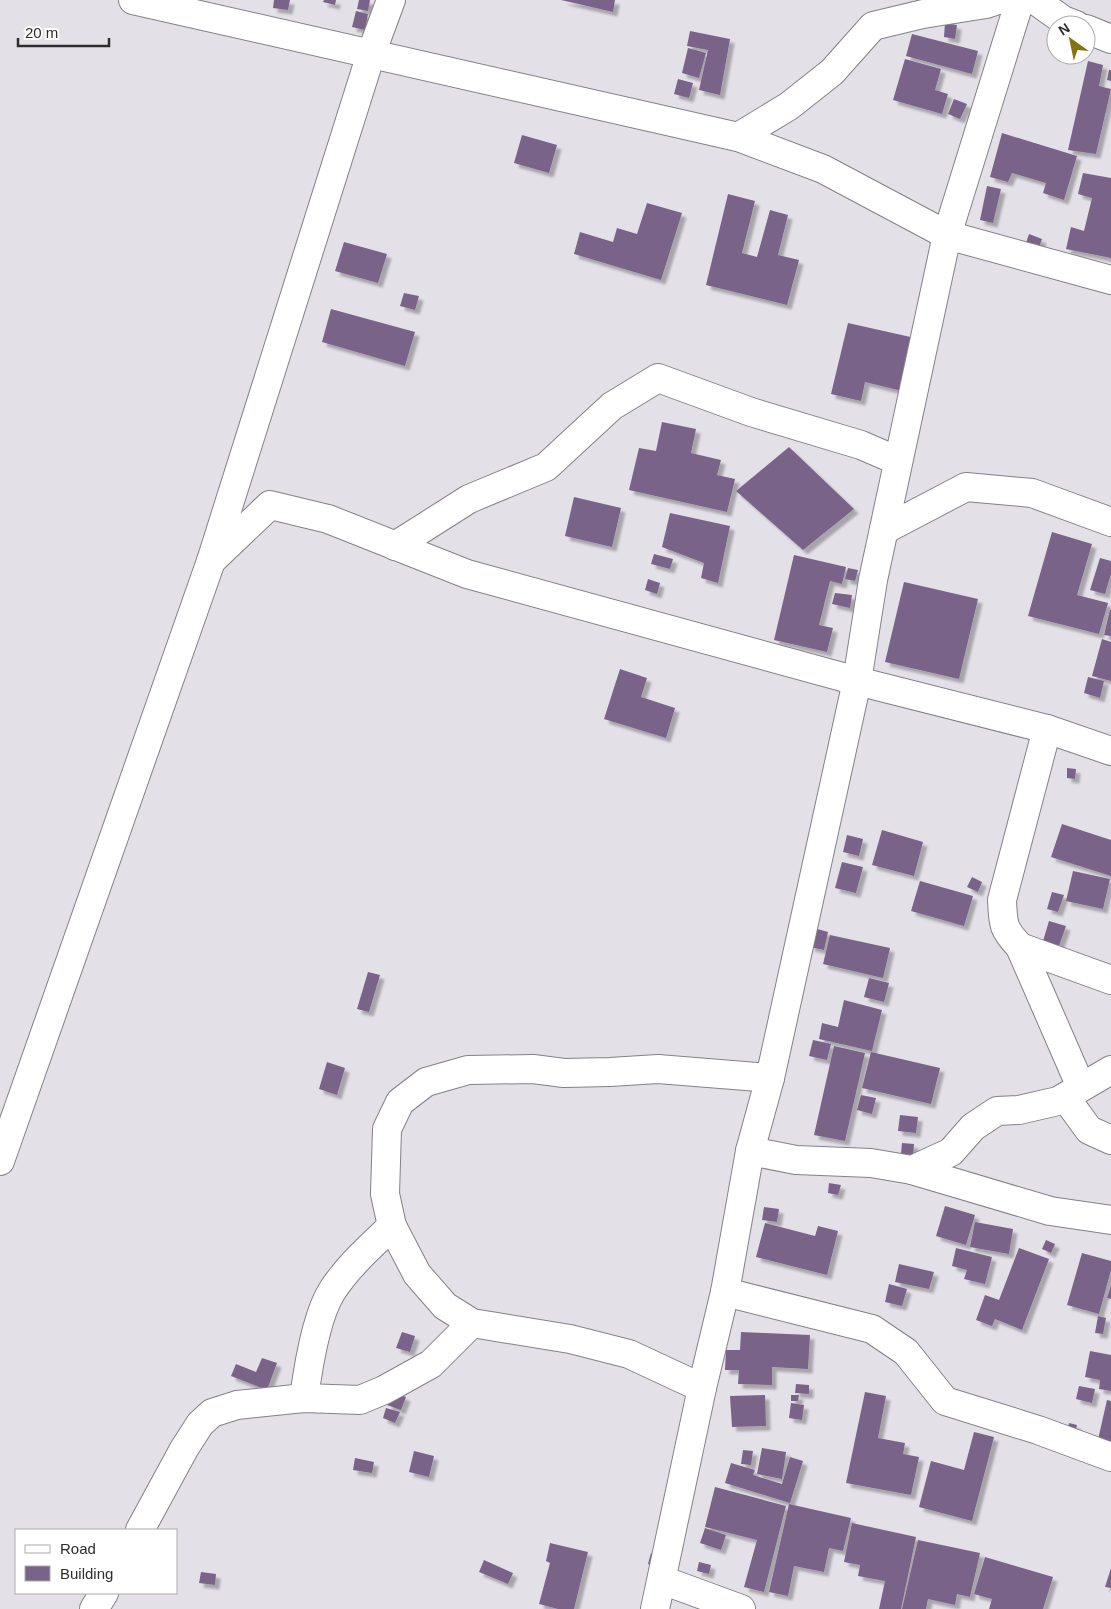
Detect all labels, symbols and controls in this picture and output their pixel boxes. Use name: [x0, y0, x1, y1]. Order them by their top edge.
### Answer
scale bar: [18, 15, 109, 47]
north arrow: [1046, 15, 1096, 65]
text: N: [1055, 20, 1073, 39]
text: 20 m: [25, 24, 58, 41]
legend: [15, 1529, 178, 1594]
text: Road: [60, 1540, 96, 1557]
text: Building: [60, 1565, 113, 1582]

